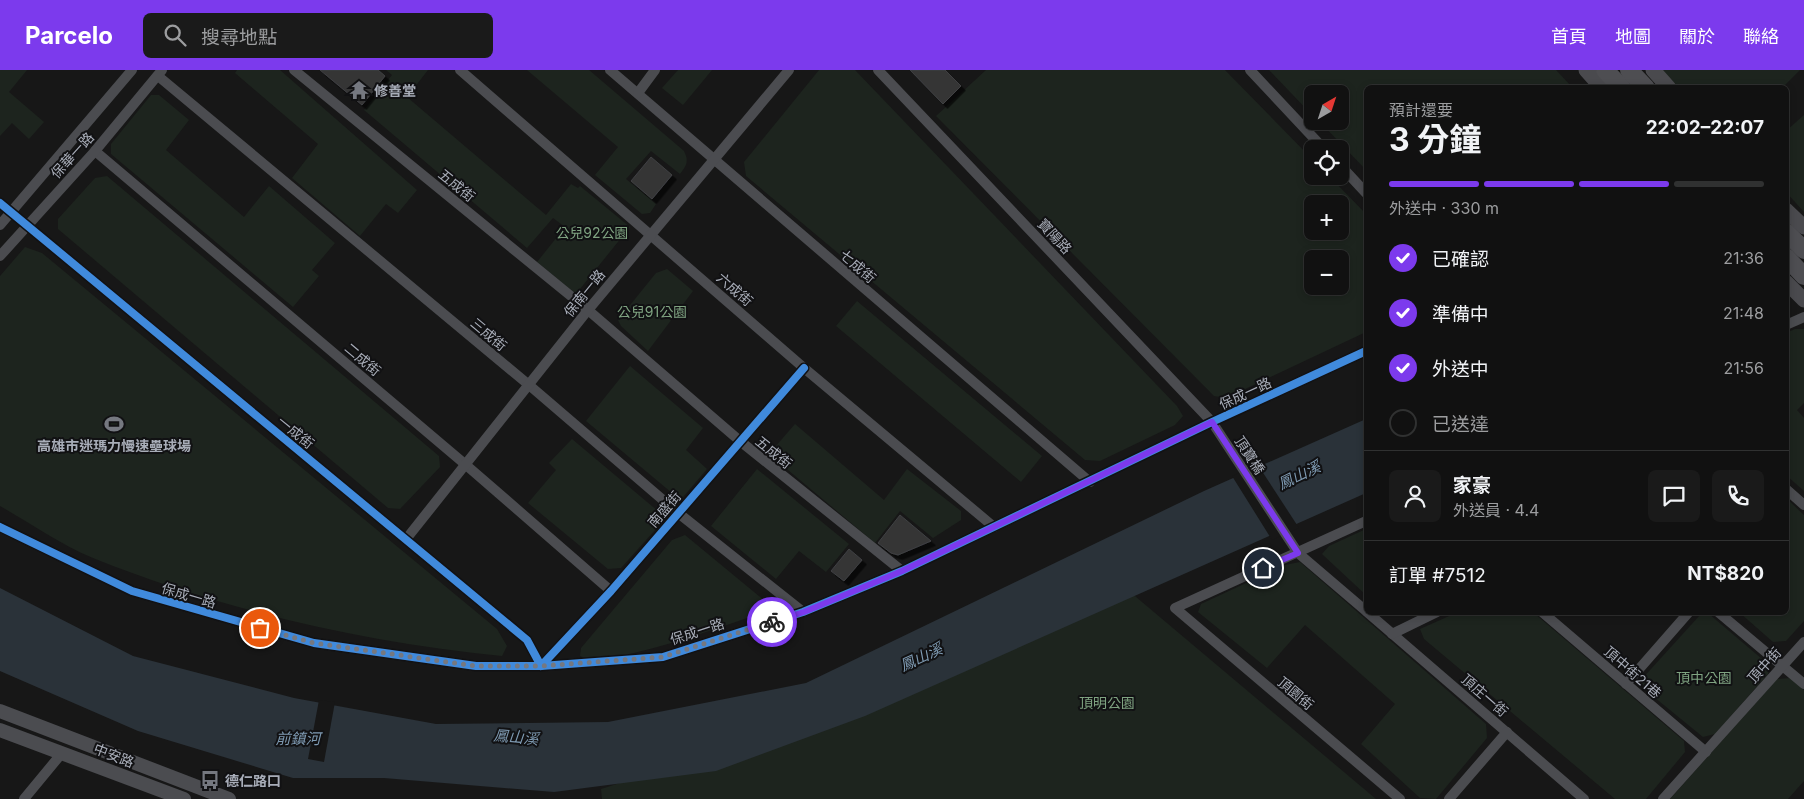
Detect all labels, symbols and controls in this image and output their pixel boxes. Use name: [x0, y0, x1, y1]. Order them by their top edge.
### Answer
search box: [143, 13, 493, 58]
text: Parcelo: [25, 21, 113, 50]
icon: search: [161, 21, 189, 49]
text: 搜尋地點: [201, 26, 277, 49]
text: 首頁: [1551, 26, 1587, 47]
text: 地圖: [1615, 26, 1651, 47]
text: 關於: [1679, 26, 1715, 47]
text: 聯絡: [1743, 26, 1779, 47]
temple icon: 修善堂: [348, 79, 370, 101]
place label: 修善堂: [374, 82, 416, 99]
north arrow: [1304, 85, 1349, 130]
map controls: [1304, 85, 1349, 295]
text: 預計還要: [1389, 100, 1453, 120]
text: 22:02–22:07: [1646, 116, 1764, 139]
text: 3 分鐘: [1389, 120, 1481, 159]
street label: 保華一路: [47, 129, 97, 181]
button: locate: [1304, 140, 1349, 185]
street label: 五成街: [435, 165, 479, 205]
button: +: [1304, 195, 1349, 240]
text: 外送中 · 330 m: [1389, 198, 1499, 218]
street label: 寶陽路: [1034, 215, 1076, 257]
park label: 公兒92公園: [555, 224, 629, 241]
icon: check: [1389, 244, 1417, 272]
street label: 七成街: [837, 246, 879, 286]
text: 已確認: [1432, 248, 1489, 271]
text: 21:36: [1723, 248, 1764, 268]
button: −: [1304, 250, 1349, 295]
street label: 保南一路: [560, 266, 608, 320]
street label: 六成街: [714, 269, 756, 309]
icon: check: [1389, 299, 1417, 327]
park label: 公兒91公園: [617, 303, 687, 320]
text: 準備中: [1432, 303, 1489, 326]
text: 21:48: [1723, 303, 1764, 323]
street label: 三成街: [467, 314, 511, 354]
street label: 二成街: [341, 339, 385, 379]
icon: check: [1389, 354, 1417, 382]
text: 外送中: [1432, 358, 1489, 381]
text: 21:56: [1723, 358, 1764, 378]
street label: 保成一路: [1216, 373, 1274, 413]
street label: 一成街: [274, 412, 318, 452]
sports icon: 高雄市迷瑪力慢速壘球場: [103, 413, 125, 435]
text: 已送達: [1432, 413, 1489, 436]
street label: 五成街: [752, 432, 796, 472]
street label: 頂寶橋: [1231, 433, 1269, 477]
place label: 高雄市迷瑪力慢速壘球場: [37, 437, 191, 454]
water label: 鳳山溪: [1275, 456, 1325, 493]
button: person: [1389, 470, 1441, 522]
button: chat: [1648, 470, 1700, 522]
button: phone: [1712, 470, 1764, 522]
text: 家豪: [1453, 474, 1491, 497]
street label: 南盛街: [644, 488, 684, 530]
text: 外送員 · 4.4: [1453, 500, 1539, 520]
pin: [1242, 547, 1284, 589]
icon: home: [1249, 554, 1277, 582]
text: NT$820: [1687, 562, 1764, 585]
text: 訂單 #7512: [1389, 564, 1486, 587]
street label: 保成一路: [160, 579, 218, 611]
courier: [747, 597, 797, 647]
pin: [239, 607, 281, 649]
icon: bike: [758, 608, 786, 636]
icon: bag: [246, 614, 274, 642]
street label: 保成一路: [668, 614, 726, 648]
water label: 鳳山溪: [897, 638, 947, 675]
street label: 頂中街21巷: [1601, 643, 1665, 701]
street label: 頂中街: [1744, 644, 1784, 686]
park label: 頂中公園: [1676, 669, 1732, 686]
street label: 頂庄一街: [1458, 670, 1512, 720]
street label: 頂園街: [1274, 673, 1318, 713]
park label: 頂明公園: [1079, 694, 1135, 711]
water label: 鳳山溪: [493, 726, 541, 749]
water label: 前鎮河: [275, 729, 323, 748]
street label: 中安路: [91, 740, 137, 770]
bus stop icon: 德仁路口: [199, 769, 221, 791]
place label: 德仁路口: [225, 772, 281, 789]

